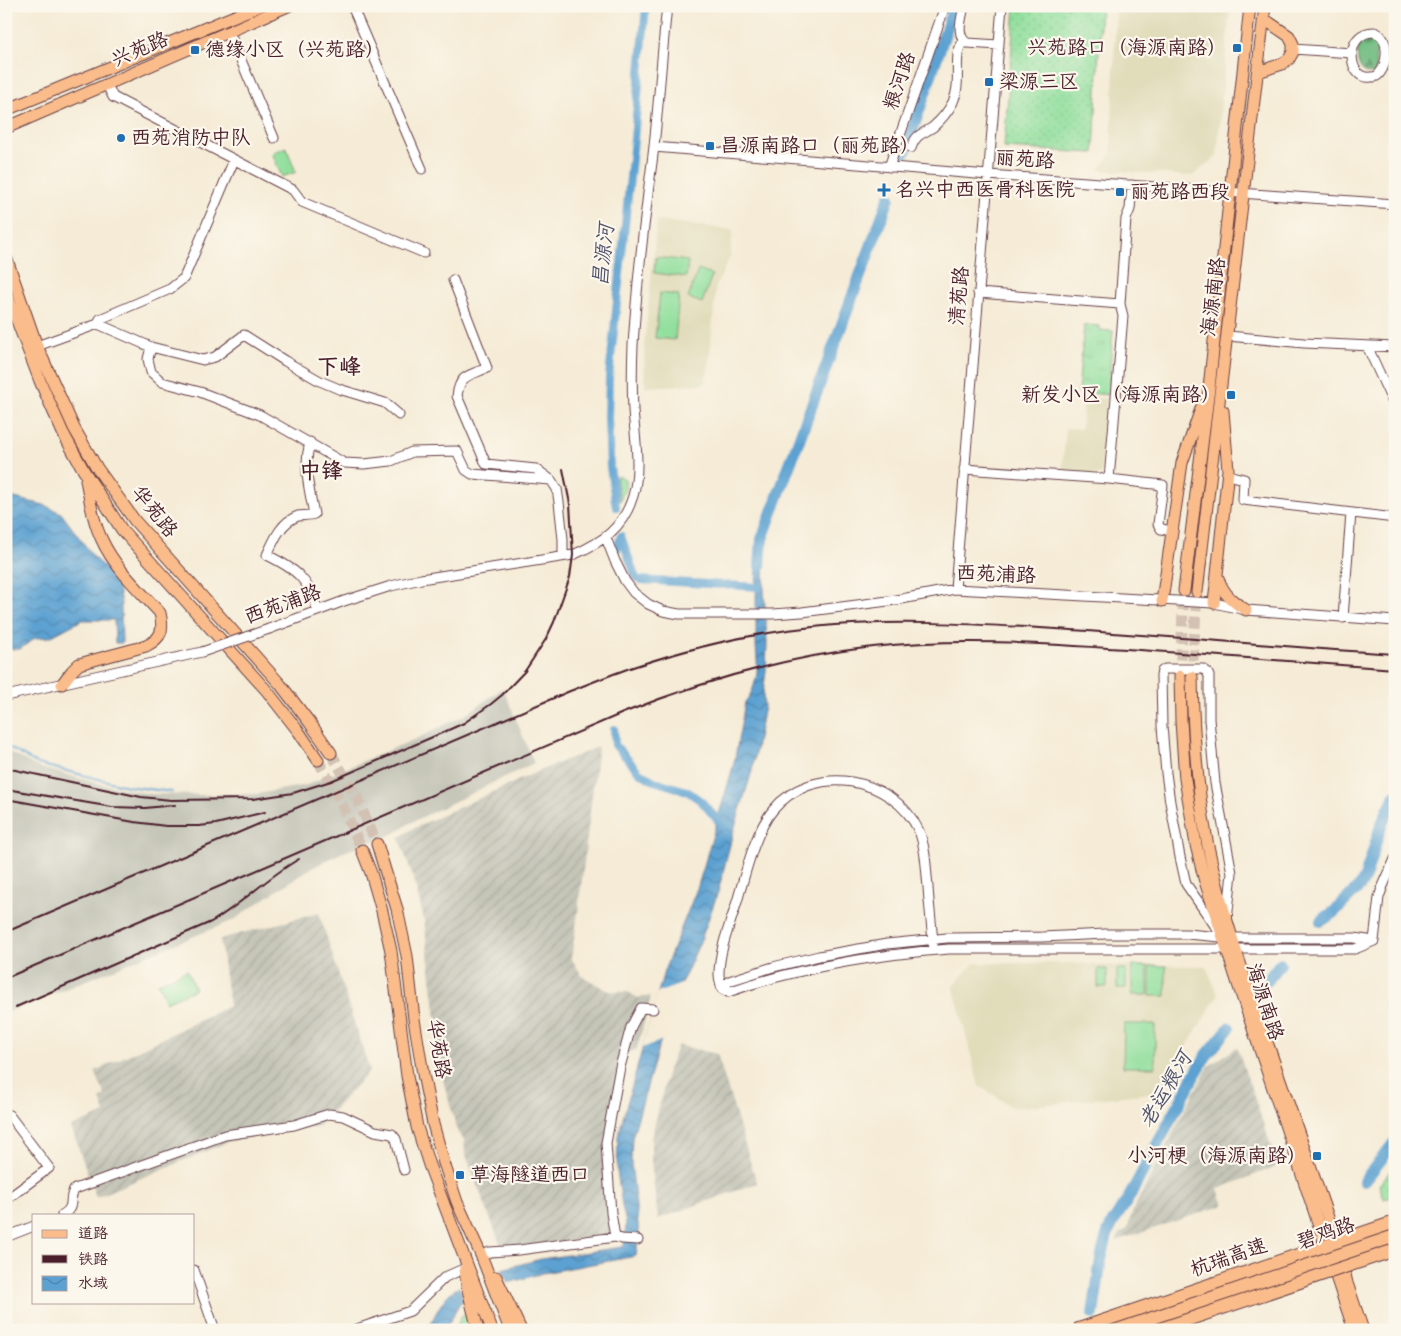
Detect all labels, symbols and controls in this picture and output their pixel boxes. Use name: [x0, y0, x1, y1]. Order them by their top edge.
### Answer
street label: 兴苑路: [107, 25, 174, 74]
place label: 兴苑路口（海源南路）: [1027, 35, 1227, 62]
place label: 德缘小区（兴苑路）: [205, 37, 385, 64]
marker: 兴苑路口（海源南路）: [1231, 42, 1243, 54]
marker: 德缘小区（兴苑路）: [189, 44, 201, 56]
street label: 粮河路: [877, 47, 923, 114]
place label: 梁源三区: [999, 69, 1079, 96]
marker: 梁源三区: [983, 76, 995, 88]
place label: 西苑消防中队: [131, 125, 251, 152]
marker: 西苑消防中队: [115, 132, 127, 144]
place label: 昌源南路口（丽苑路）: [720, 133, 920, 160]
marker: 昌源南路口（丽苑路）: [704, 140, 716, 152]
street label: 丽苑路: [994, 144, 1057, 176]
place label: 名兴中西医骨科医院: [895, 177, 1075, 204]
place label: 丽苑路西段: [1130, 179, 1230, 206]
marker: 名兴中西医骨科医院: [877, 183, 891, 197]
marker: 丽苑路西段: [1114, 186, 1126, 198]
water label: 昌源河: [587, 219, 622, 288]
street label: 海源南路: [1196, 255, 1232, 338]
street label: 清苑路: [944, 264, 976, 327]
district label: 下峰: [317, 354, 361, 382]
place label: 新发小区（海源南路）: [1021, 382, 1221, 409]
marker: 新发小区（海源南路）: [1225, 389, 1237, 401]
district label: 中锋: [299, 458, 343, 486]
street label: 华苑路: [125, 480, 184, 545]
street label: 西苑浦路: [956, 560, 1037, 590]
street label: 西苑浦路: [241, 578, 326, 631]
street label: 海源南路: [1239, 960, 1290, 1045]
street label: 华苑路: [420, 1017, 456, 1082]
water label: 老运粮河: [1133, 1044, 1201, 1133]
place label: 小河梗（海源南路）: [1127, 1143, 1307, 1170]
marker: 小河梗（海源南路）: [1311, 1150, 1323, 1162]
place label: 草海隧道西口: [470, 1162, 590, 1189]
marker: 草海隧道西口: [454, 1169, 466, 1181]
street label: 碧鸡路: [1293, 1211, 1360, 1257]
legend: [32, 1214, 195, 1304]
text: 道路: [78, 1224, 108, 1244]
street label: 杭瑞高速: [1187, 1232, 1271, 1284]
text: 铁路: [78, 1250, 108, 1270]
text: 水域: [78, 1274, 108, 1294]

